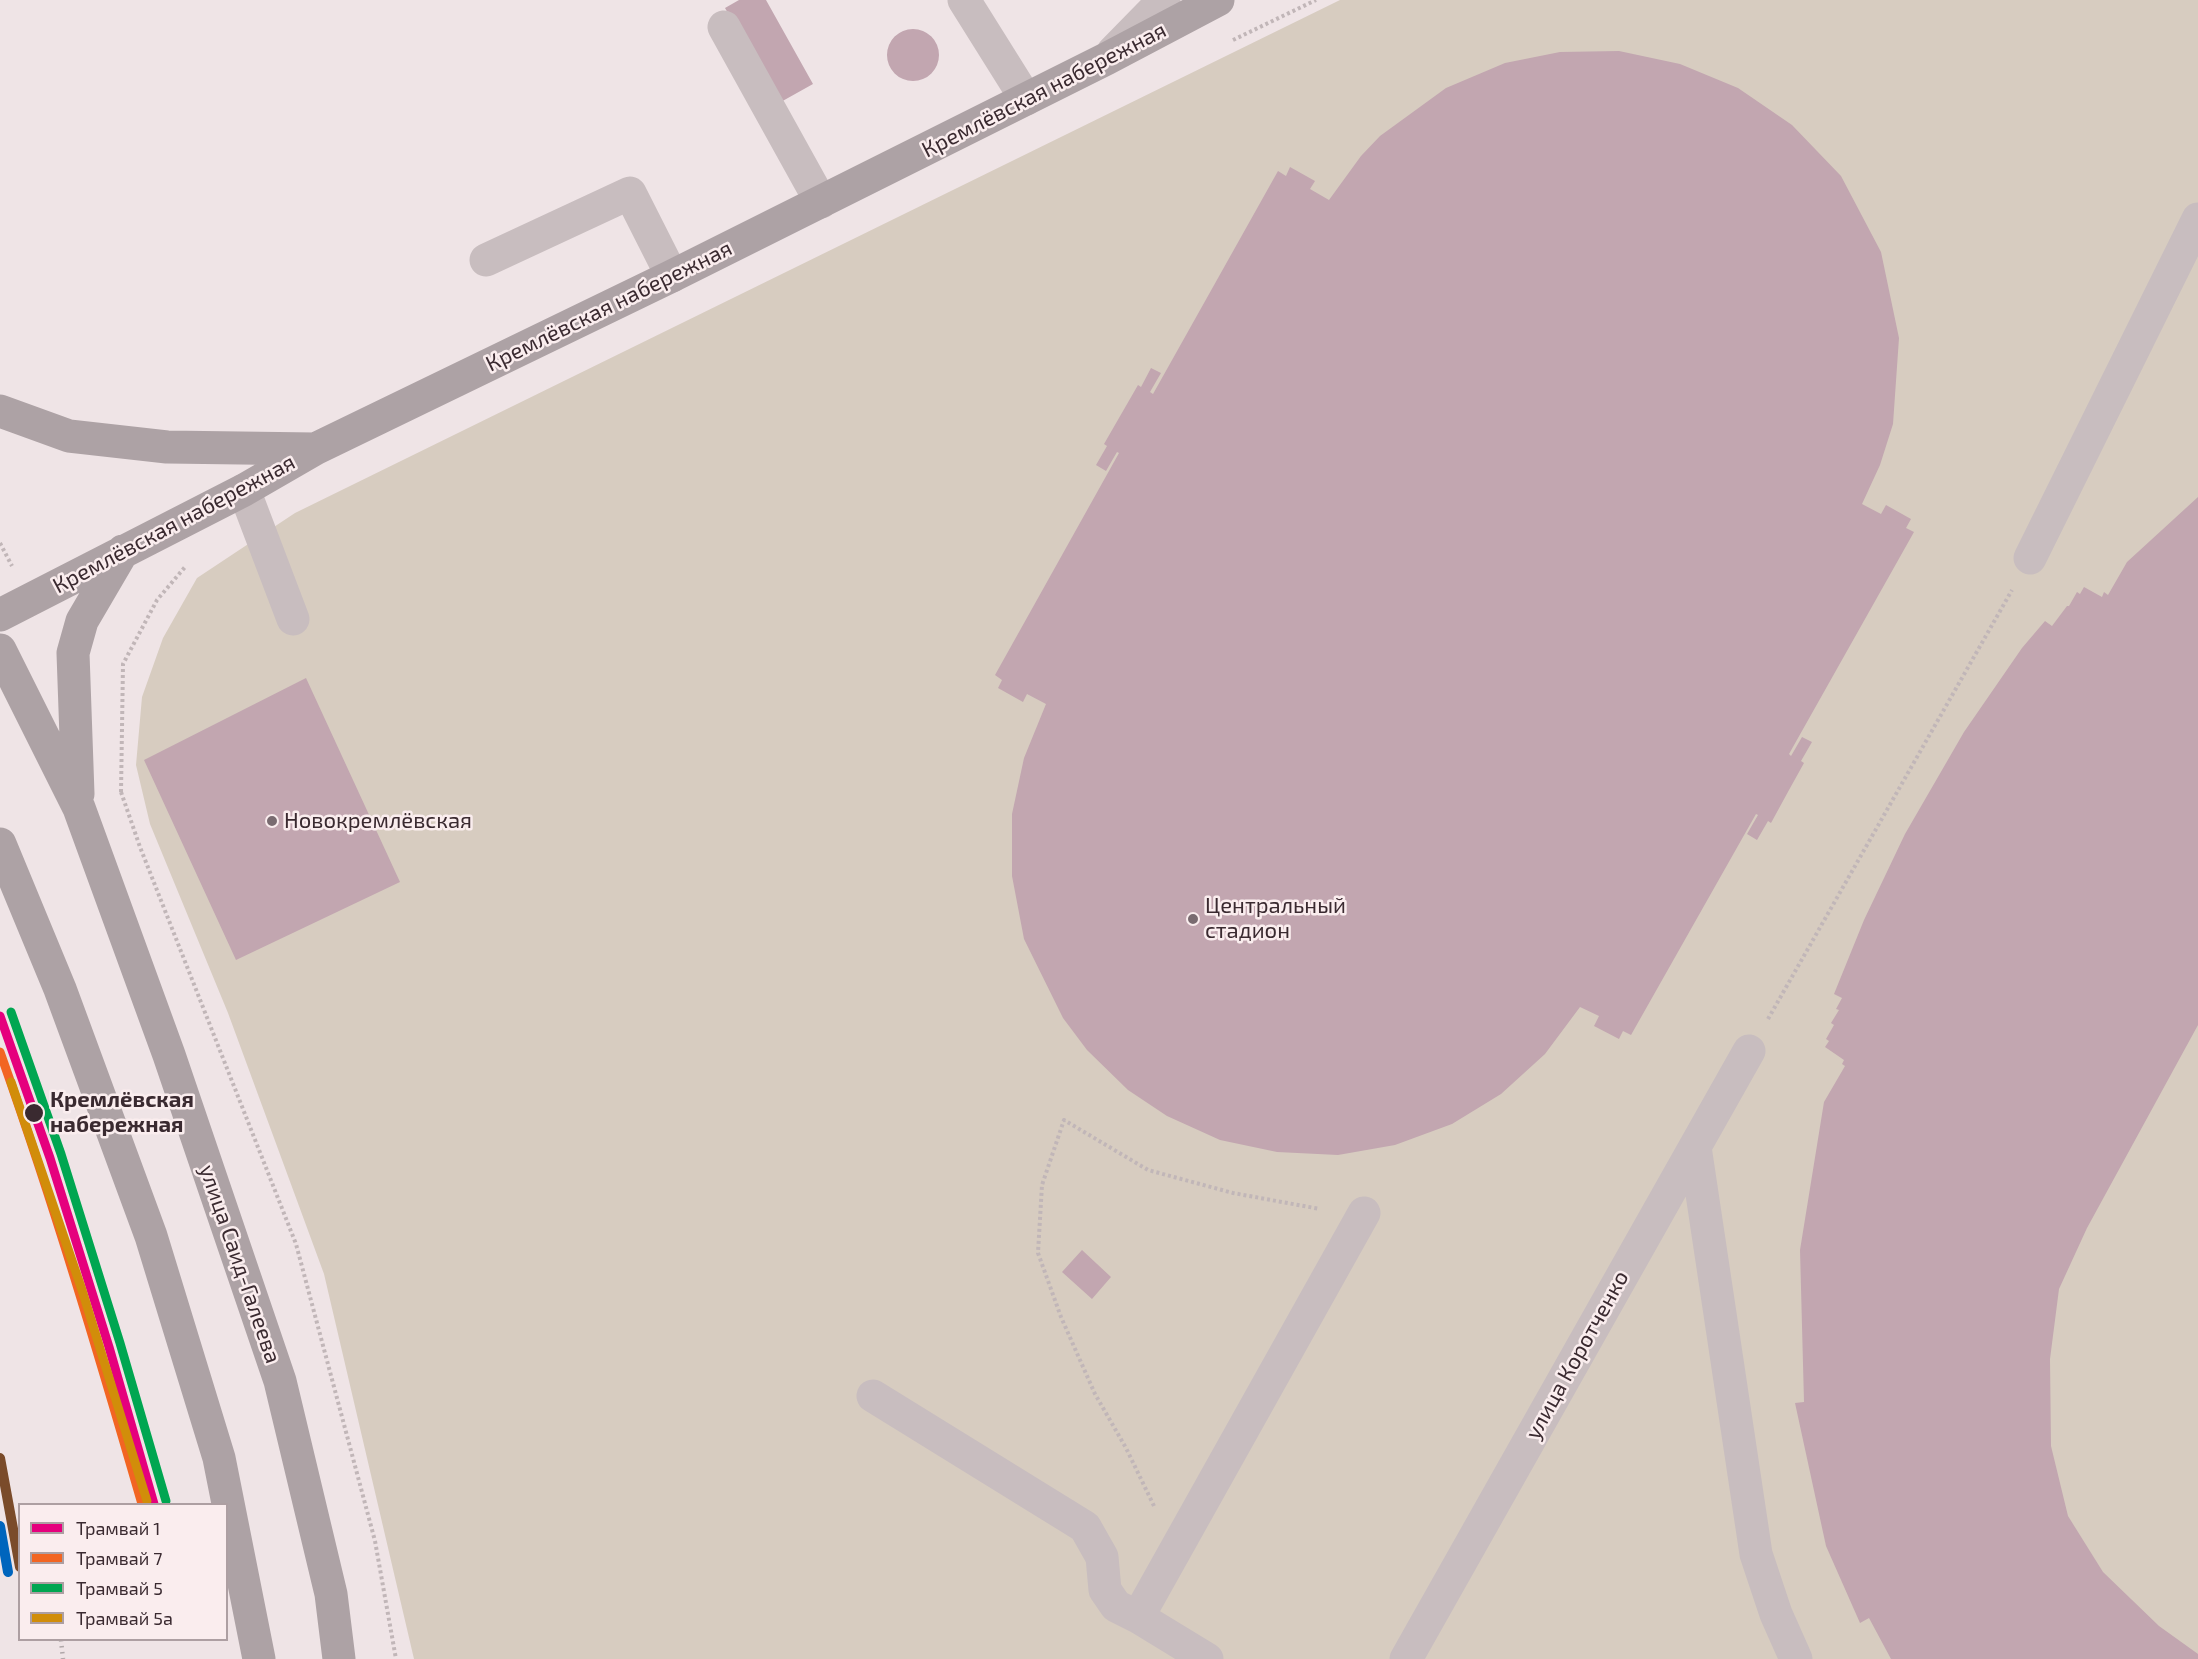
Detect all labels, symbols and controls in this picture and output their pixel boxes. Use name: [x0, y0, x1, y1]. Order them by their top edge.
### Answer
street label: Кремлёвская набережная: [917, 17, 1171, 163]
street label: Кремлёвская набережная: [482, 235, 736, 377]
street label: Кремлёвская набережная: [48, 449, 300, 599]
place label: Новокремлёвская: [284, 808, 472, 834]
marker: Новокремлёвская: [265, 814, 279, 828]
place label: Центральный стадион: [1205, 893, 1346, 944]
marker: Центральный стадион: [1186, 912, 1200, 926]
place label: Кремлёвская набережная: [50, 1087, 194, 1138]
marker: Кремлёвская набережная: [23, 1102, 45, 1124]
street label: улица Саид-Галеева: [194, 1161, 286, 1367]
street label: улица Коротченко: [1520, 1266, 1634, 1444]
legend: [18, 1503, 228, 1641]
text: Трамвай 1: [76, 1517, 160, 1539]
text: Трамвай 7: [76, 1547, 163, 1569]
text: Трамвай 5: [76, 1577, 163, 1599]
text: Трамвай 5а: [76, 1607, 173, 1629]

